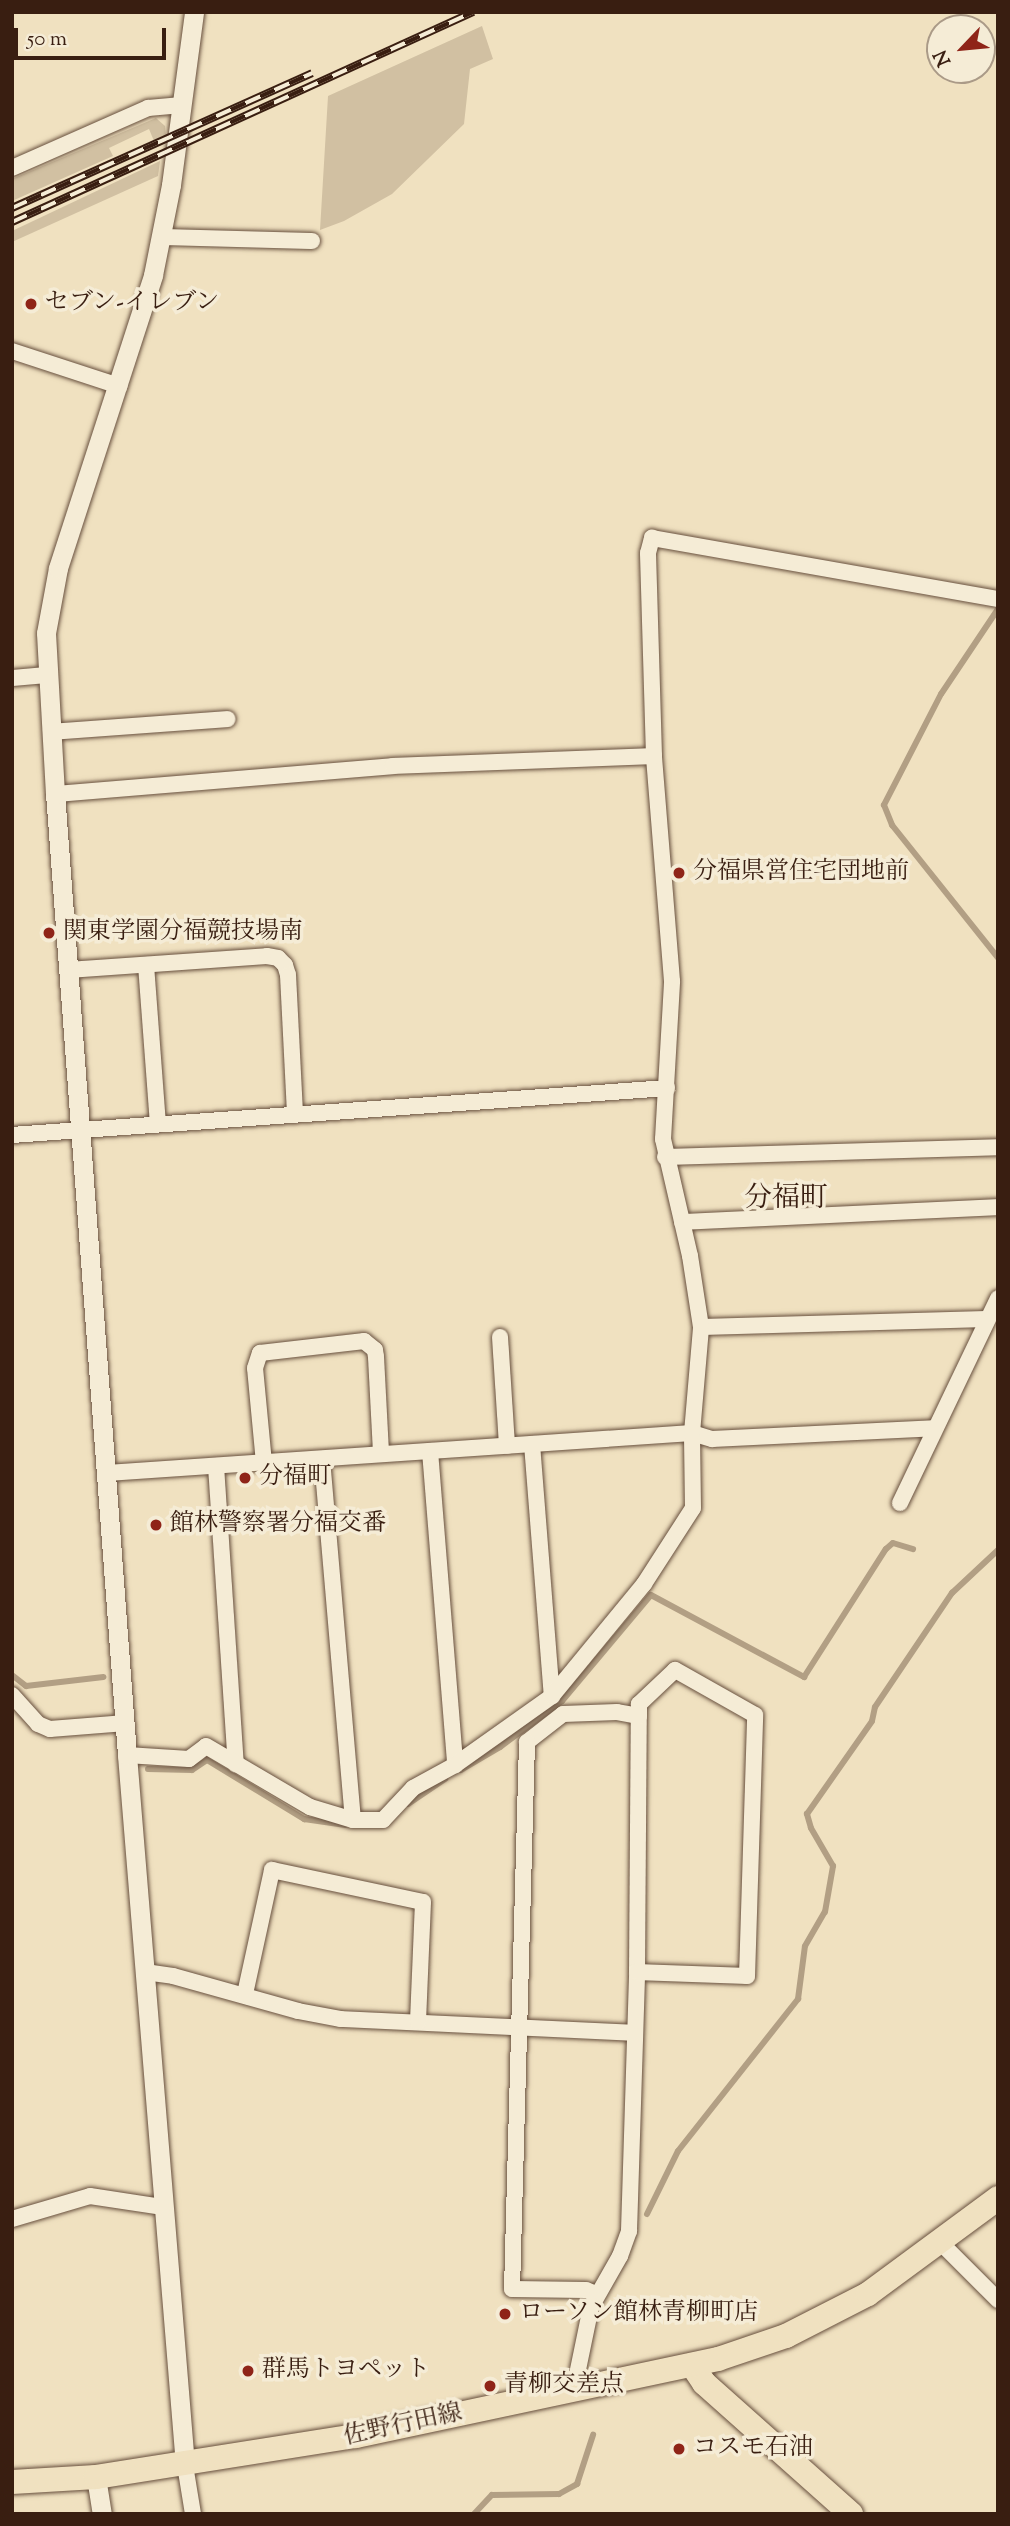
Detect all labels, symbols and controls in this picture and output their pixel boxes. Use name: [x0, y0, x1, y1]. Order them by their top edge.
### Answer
scale bar: [18, 14, 170, 58]
north arrow: [926, 14, 996, 84]
text: 50 m: [27, 25, 67, 55]
text: N: [928, 45, 959, 70]
place label: セブン-イレブン: [45, 290, 221, 318]
marker: セブン-イレブン: [23, 296, 39, 312]
place label: 分福県営住宅団地前: [693, 859, 909, 887]
marker: 分福県営住宅団地前: [671, 865, 687, 881]
place label: 関東学園分福競技場南: [63, 919, 303, 947]
marker: 関東学園分福競技場南: [41, 925, 57, 941]
district label: 分福町: [744, 1182, 828, 1216]
place label: 分福町: [259, 1464, 331, 1492]
marker: 分福町: [237, 1470, 253, 1486]
place label: 館林警察署分福交番: [170, 1511, 386, 1539]
marker: 館林警察署分福交番: [148, 1517, 164, 1533]
place label: ローソン館林青柳町店: [519, 2300, 759, 2328]
marker: ローソン館林青柳町店: [497, 2306, 513, 2322]
place label: 群馬トヨペット: [262, 2357, 430, 2385]
marker: 群馬トヨペット: [240, 2363, 256, 2379]
place label: 青柳交差点: [504, 2372, 624, 2400]
marker: 青柳交差点: [482, 2378, 498, 2394]
street label: 佐野行田線: [341, 2399, 465, 2453]
place label: コスモ石油: [693, 2435, 813, 2463]
marker: コスモ石油: [671, 2441, 687, 2457]

